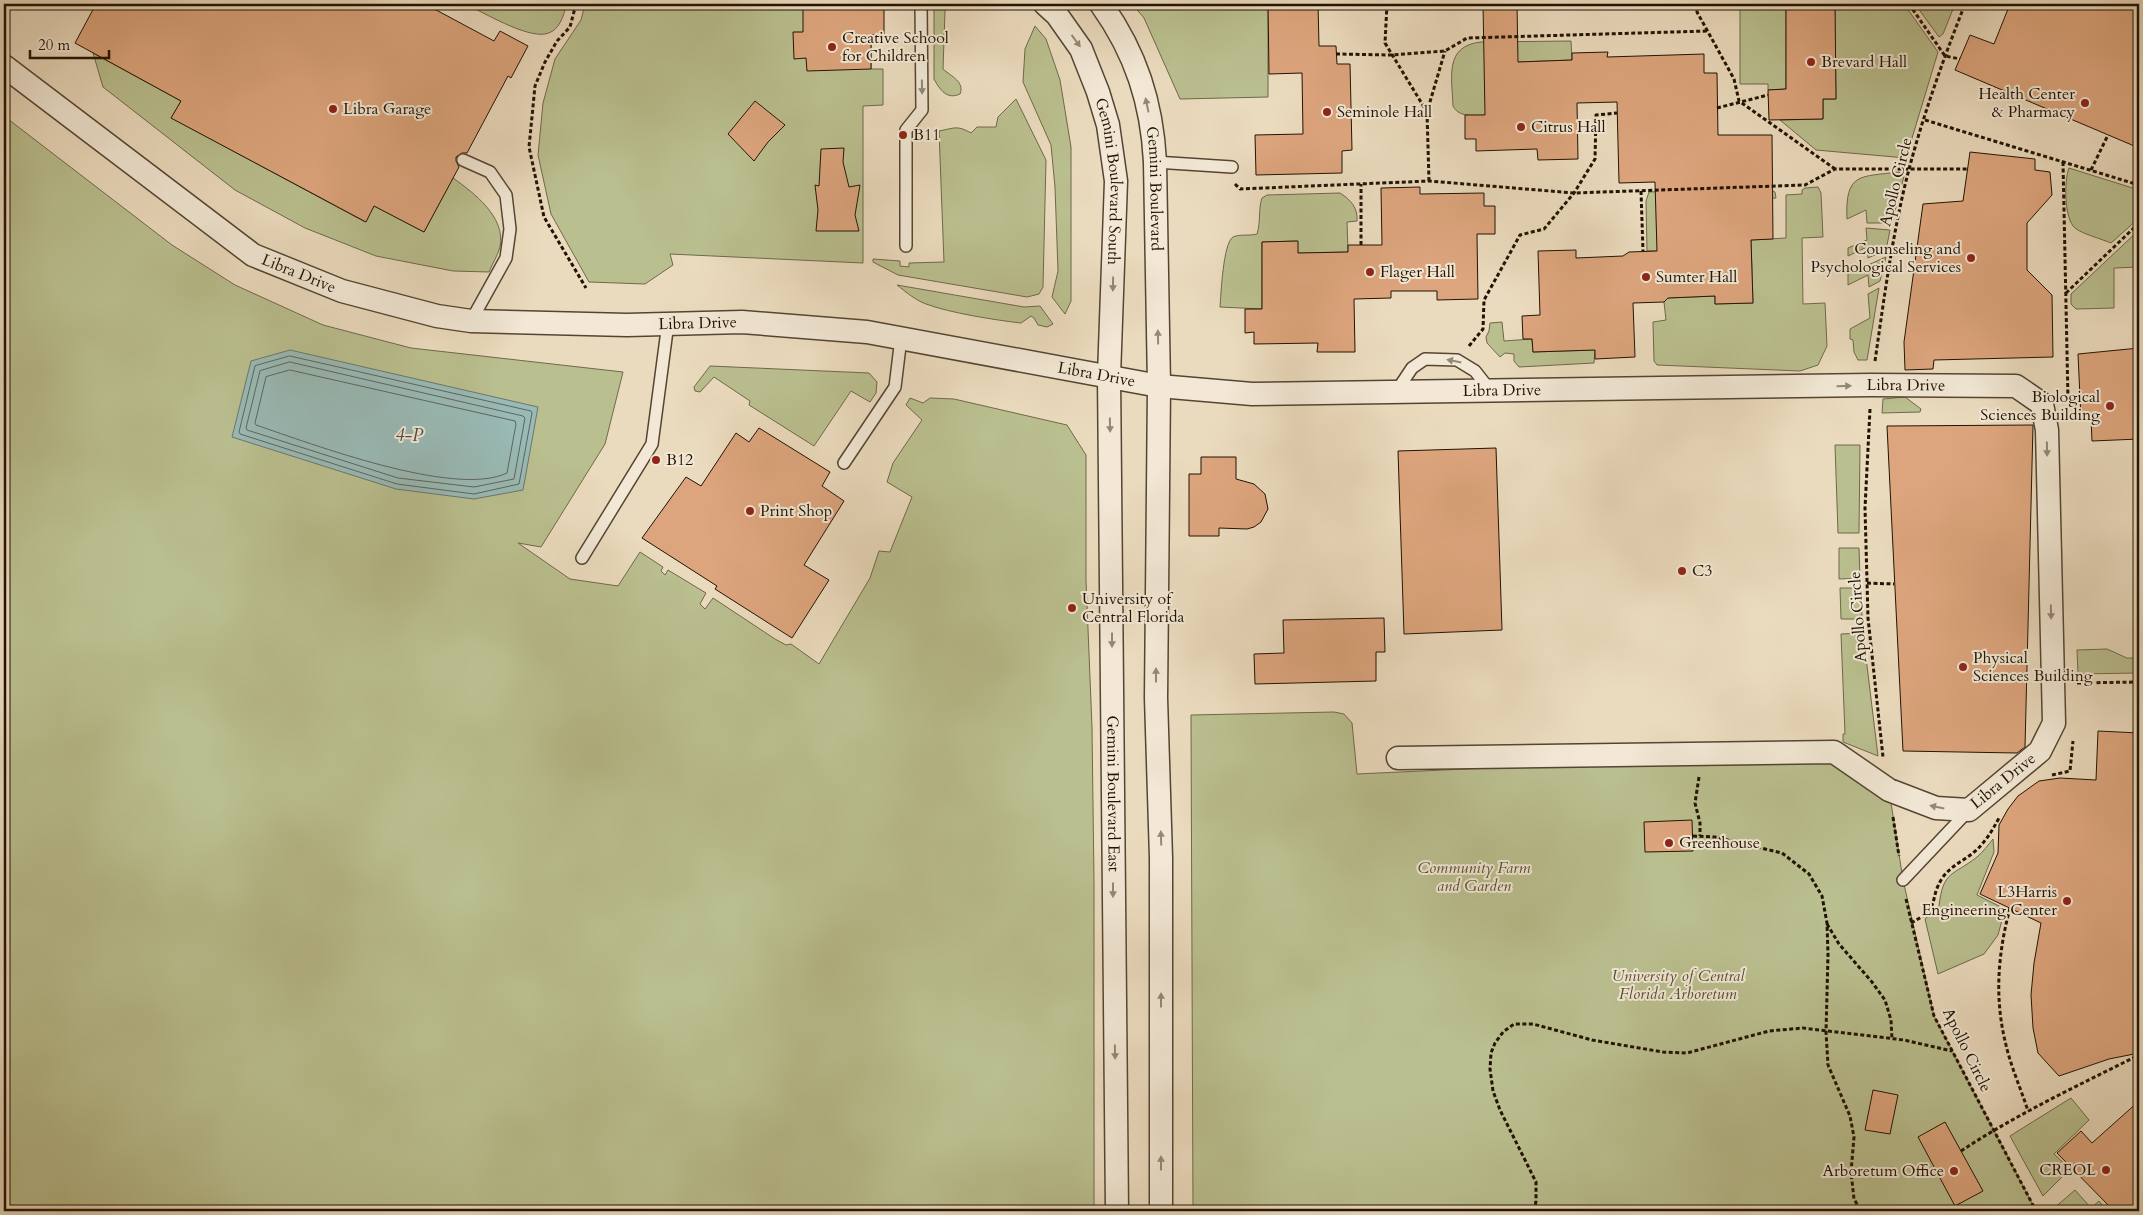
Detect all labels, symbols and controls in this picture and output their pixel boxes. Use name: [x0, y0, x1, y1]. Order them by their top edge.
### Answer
place label: Creative School for Children: [842, 27, 949, 67]
scale bar: [30, 28, 109, 60]
one-way arrow: [1071, 34, 1081, 48]
text: 20 m: [38, 35, 70, 55]
marker: Creative School for Children: [826, 41, 838, 53]
place label: Brevard Hall: [1821, 51, 1907, 73]
marker: Brevard Hall: [1805, 56, 1817, 68]
one-way arrow: [918, 80, 926, 96]
place label: Health Center & Pharmacy: [1978, 83, 2076, 123]
street label: Gemini Boulevard South: [1089, 95, 1127, 266]
one-way arrow: [1143, 97, 1151, 113]
marker: Health Center & Pharmacy: [2079, 97, 2091, 109]
place label: Libra Garage: [343, 98, 431, 120]
place label: Seminole Hall: [1337, 101, 1432, 123]
marker: Libra Garage: [327, 103, 339, 115]
marker: Seminole Hall: [1321, 106, 1333, 118]
place label: Citrus Hall: [1531, 116, 1605, 138]
marker: Citrus Hall: [1515, 121, 1527, 133]
place label: B11: [913, 124, 940, 146]
street label: Gemini Boulevard: [1141, 125, 1168, 252]
marker: B11: [897, 129, 909, 141]
street label: Apollo Circle: [1874, 135, 1918, 229]
place label: Counseling and Psychological Services: [1811, 238, 1961, 278]
street label: Libra Drive: [258, 249, 339, 298]
marker: Counseling and Psychological Services: [1965, 252, 1977, 264]
place label: Flager Hall: [1380, 261, 1455, 283]
marker: Flager Hall: [1364, 266, 1376, 278]
place label: Sumter Hall: [1656, 266, 1737, 288]
marker: Sumter Hall: [1640, 271, 1652, 283]
one-way arrow: [1109, 277, 1117, 293]
street label: Libra Drive: [658, 311, 737, 335]
one-way arrow: [1154, 329, 1162, 345]
street label: Libra Drive: [1056, 356, 1137, 392]
one-way arrow: [1446, 357, 1462, 365]
street label: Libra Drive: [1867, 374, 1945, 397]
street label: Libra Drive: [1463, 379, 1541, 402]
one-way arrow: [1836, 381, 1852, 389]
place label: Biological Sciences Building: [1980, 386, 2100, 426]
marker: Biological Sciences Building: [2104, 400, 2116, 412]
one-way arrow: [1106, 417, 1114, 433]
water label: 4-P: [395, 423, 424, 448]
one-way arrow: [2044, 442, 2052, 458]
place label: B12: [666, 449, 693, 471]
marker: B12: [650, 454, 662, 466]
place label: Print Shop: [760, 500, 832, 522]
marker: Print Shop: [744, 505, 756, 517]
place label: C3: [1692, 560, 1712, 582]
marker: C3: [1676, 565, 1688, 577]
street label: Apollo Circle: [1844, 571, 1872, 663]
place label: University of Central Florida: [1082, 588, 1184, 628]
marker: University of Central Florida: [1066, 602, 1078, 614]
one-way arrow: [2048, 604, 2056, 620]
one-way arrow: [1108, 632, 1116, 648]
place label: Physical Sciences Building: [1973, 647, 2093, 687]
marker: Physical Sciences Building: [1957, 661, 1969, 673]
one-way arrow: [1152, 667, 1160, 683]
street label: Gemini Boulevard East: [1101, 715, 1125, 872]
street label: Libra Drive: [1966, 748, 2040, 814]
one-way arrow: [1929, 803, 1944, 811]
one-way arrow: [1156, 829, 1164, 845]
place label: Greenhouse: [1679, 832, 1760, 854]
marker: Greenhouse: [1663, 837, 1675, 849]
park label: Community Farm and Garden: [1417, 857, 1531, 897]
place label: L3Harris Engineering Center: [1921, 881, 2057, 921]
one-way arrow: [1110, 882, 1118, 898]
marker: L3Harris Engineering Center: [2061, 895, 2073, 907]
park label: University of Central Florida Arboretum: [1611, 965, 1745, 1005]
one-way arrow: [1157, 992, 1165, 1008]
street label: Apollo Circle: [1937, 1004, 1997, 1096]
one-way arrow: [1111, 1045, 1119, 1061]
one-way arrow: [1157, 1154, 1165, 1170]
place label: CREOL: [2039, 1159, 2096, 1181]
place label: Arboretum Office: [1823, 1160, 1944, 1182]
marker: CREOL: [2100, 1164, 2112, 1176]
marker: Arboretum Office: [1948, 1165, 1960, 1177]

